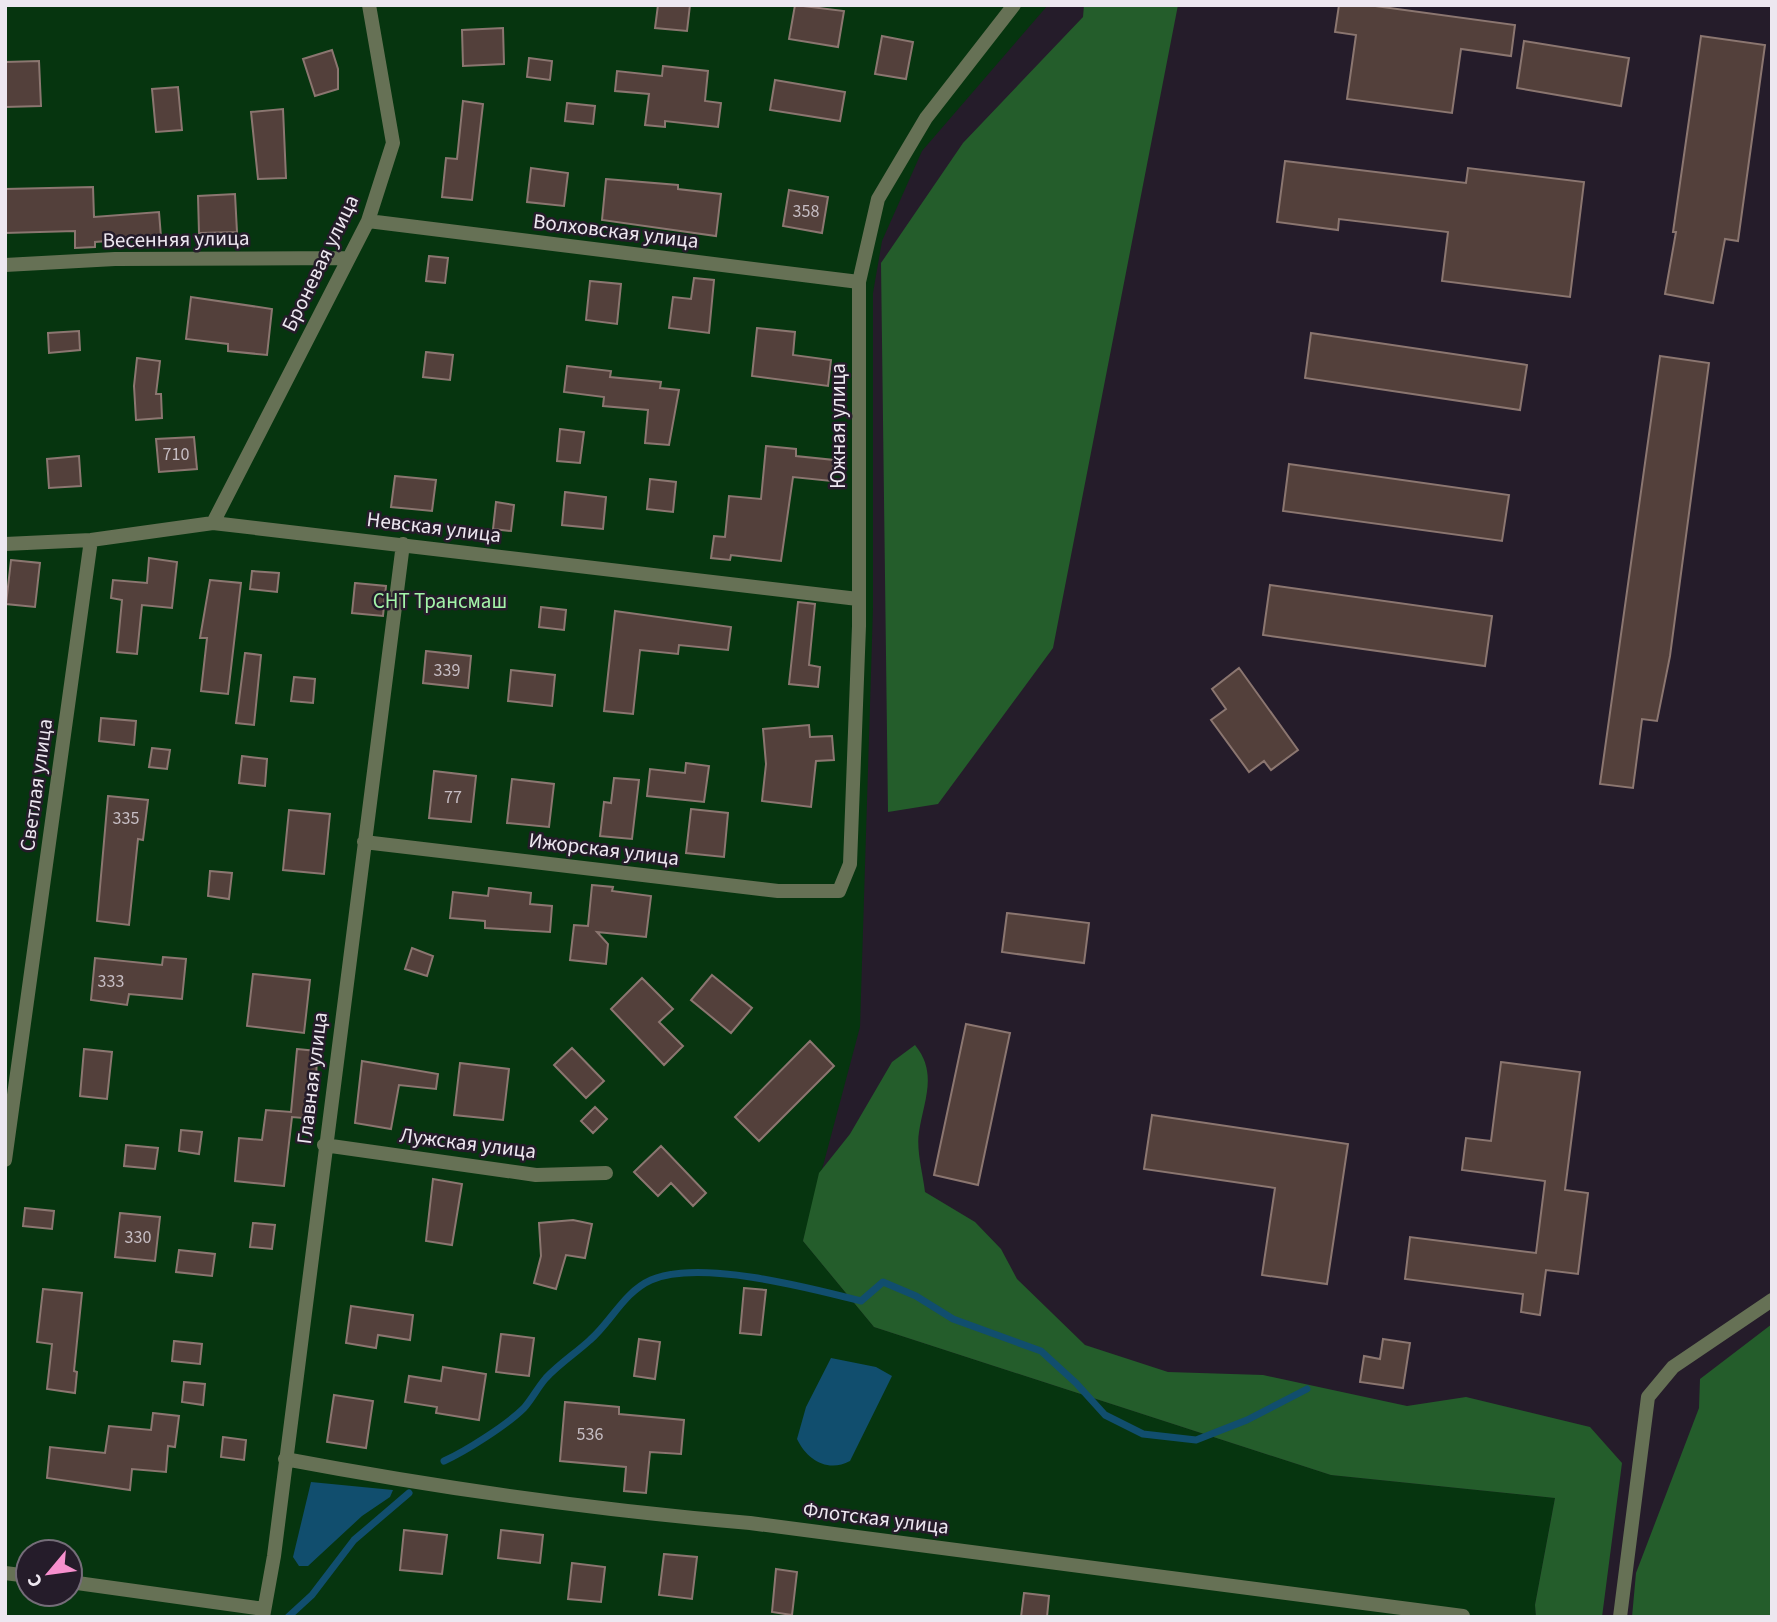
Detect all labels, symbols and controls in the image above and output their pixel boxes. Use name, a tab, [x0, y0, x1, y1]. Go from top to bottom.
street label: Броневая улица	[274, 190, 366, 336]
house number: 358	[793, 199, 819, 224]
street label: Волховская улица	[532, 206, 700, 256]
street label: Весенняя улица	[102, 223, 250, 255]
street label: Южная улица	[823, 363, 853, 489]
house number: 710	[163, 442, 189, 467]
street label: Невская улица	[365, 504, 503, 550]
park label: СНТ Трансмаш	[373, 586, 507, 616]
house number: 339	[434, 658, 460, 683]
street label: Светлая улица	[12, 717, 60, 853]
house number: 77	[444, 785, 462, 810]
house number: 335	[113, 806, 139, 831]
street label: Ижорская улица	[527, 825, 681, 873]
house number: 333	[98, 969, 124, 994]
street label: Главная улица	[289, 1010, 335, 1146]
street label: Лужская улица	[398, 1120, 538, 1166]
house number: 330	[125, 1225, 151, 1250]
house number: 536	[577, 1422, 603, 1447]
street label: Флотская улица	[801, 1494, 951, 1542]
north arrow	[14, 1538, 84, 1608]
text: С	[21, 1569, 50, 1592]

